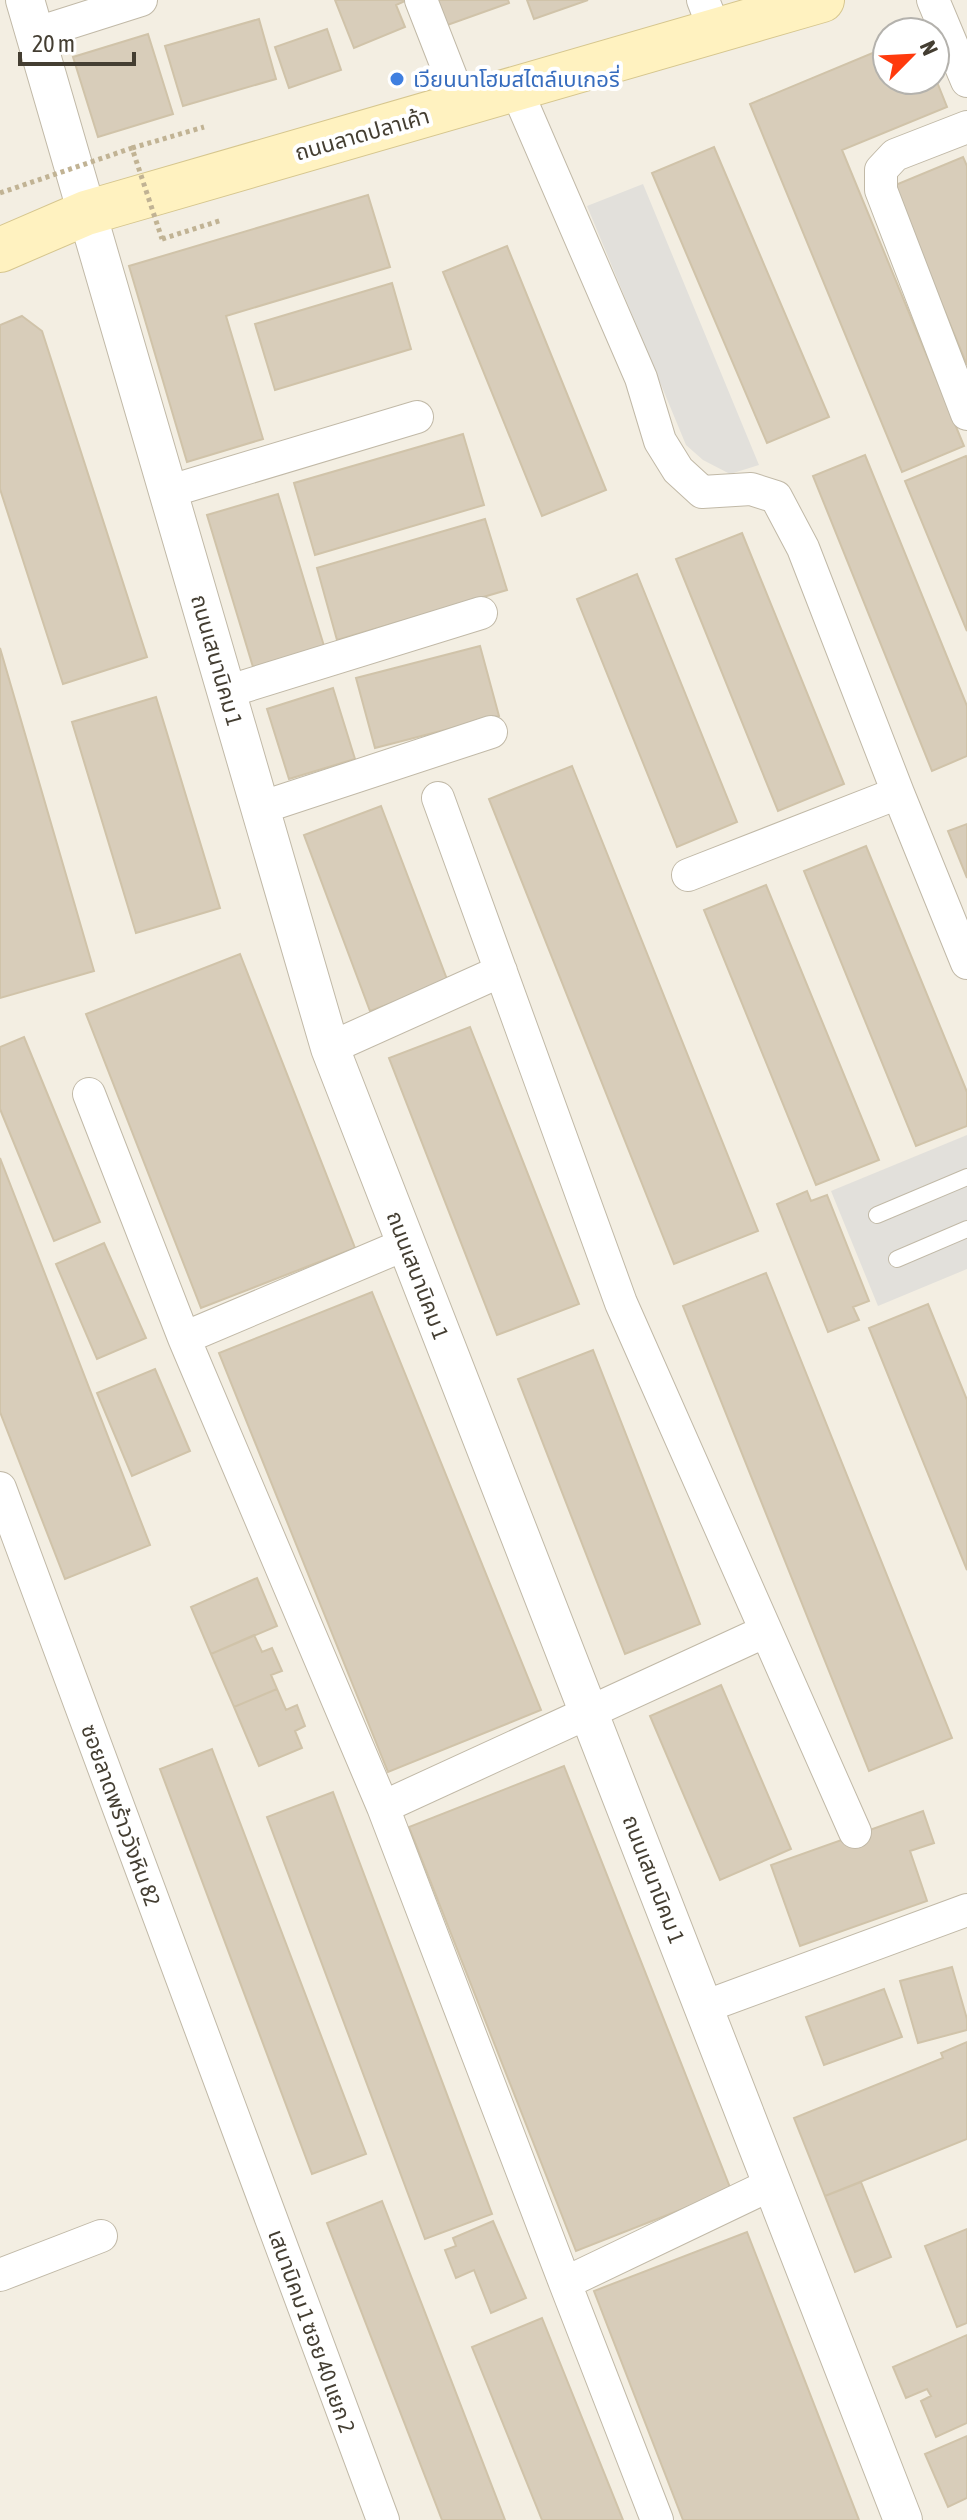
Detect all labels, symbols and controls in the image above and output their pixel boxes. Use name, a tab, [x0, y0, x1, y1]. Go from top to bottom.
scale bar	[20, 16, 134, 66]
north arrow	[871, 16, 951, 96]
text: 20 m	[32, 30, 75, 57]
text: N	[915, 37, 944, 59]
place label: เวียนนาโฮมสไตล์เบเกอรี่	[413, 64, 620, 92]
marker: เวียนนาโฮมสไตล์เบเกอรี่	[388, 70, 406, 88]
street label: ถนนลาดปลาเค้า	[292, 102, 432, 166]
street label: ถนนเสนานิคม 1	[186, 591, 248, 729]
street label: ถนนเสนานิคม 1	[382, 1207, 454, 1343]
street label: ซอยลาดพร้าววังหิน 82	[76, 1721, 166, 1909]
street label: ถนนเสนานิคม 1	[618, 1811, 690, 1947]
street label: เสนานิคม 1 ซอย 40 แยก 2	[263, 2226, 361, 2436]

